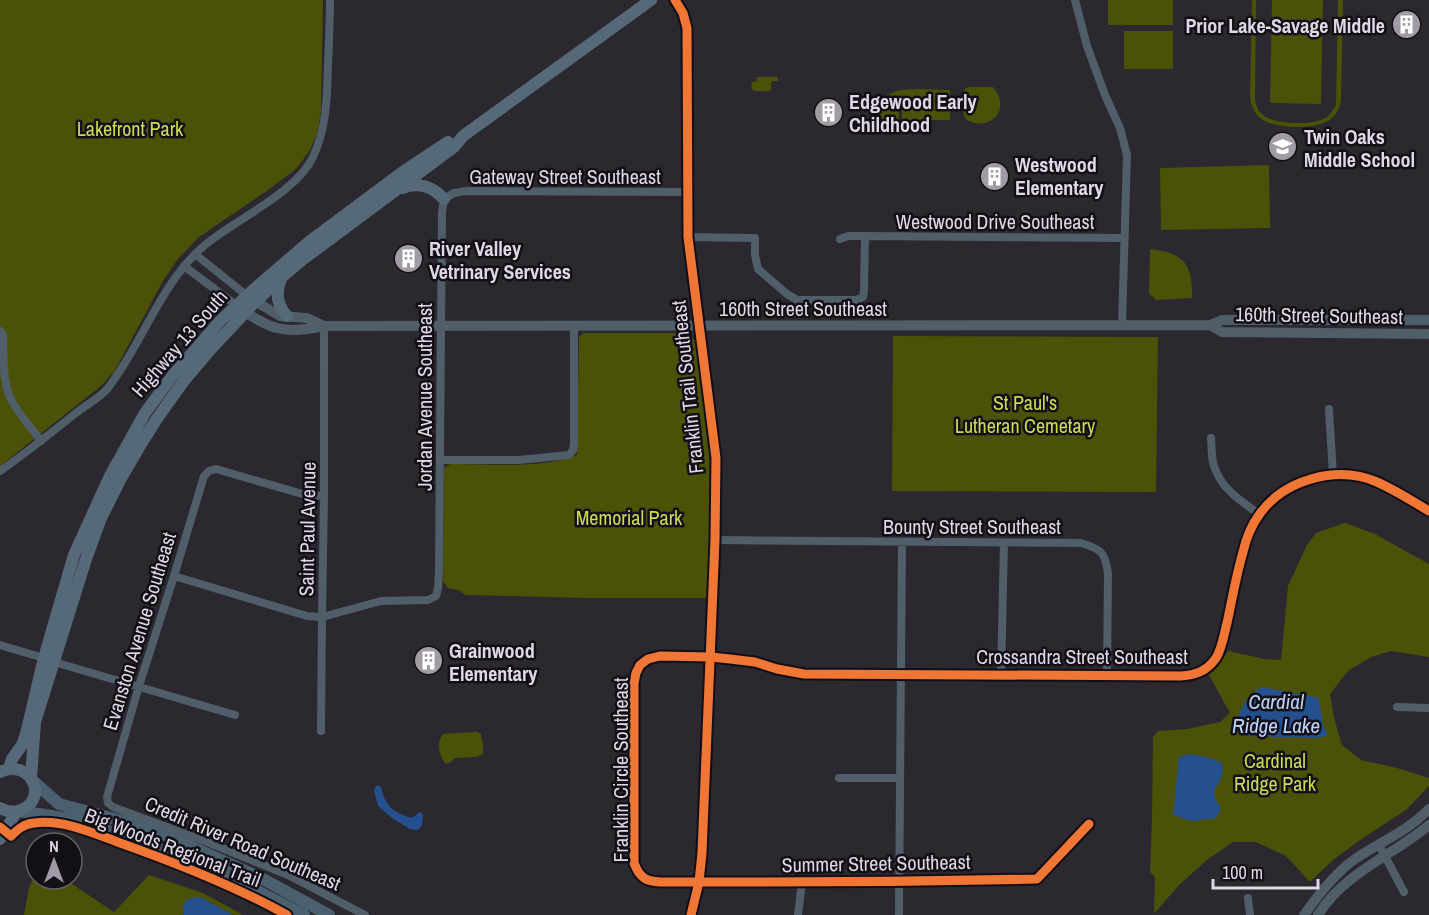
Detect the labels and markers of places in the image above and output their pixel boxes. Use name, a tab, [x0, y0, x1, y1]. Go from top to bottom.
building icon: Prior Lake-Savage Middle	[1390, 9, 1422, 41]
place label: Prior Lake-Savage Middle	[1185, 12, 1385, 39]
place label: Edgewood Early Childhood	[849, 88, 977, 138]
building icon: Edgewood Early Childhood	[812, 97, 844, 129]
place label: Twin Oaks Middle School	[1304, 123, 1415, 173]
school or university icon: Twin Oaks Middle School	[1267, 131, 1299, 163]
place label: Westwood Elementary	[1015, 151, 1104, 201]
building icon: Westwood Elementary	[978, 160, 1010, 192]
place label: River Valley Vetrinary Services	[429, 235, 571, 285]
building icon: River Valley Vetrinary Services	[392, 243, 424, 275]
place label: Grainwood Elementary	[449, 637, 538, 687]
building icon: Grainwood Elementary	[412, 645, 444, 677]

